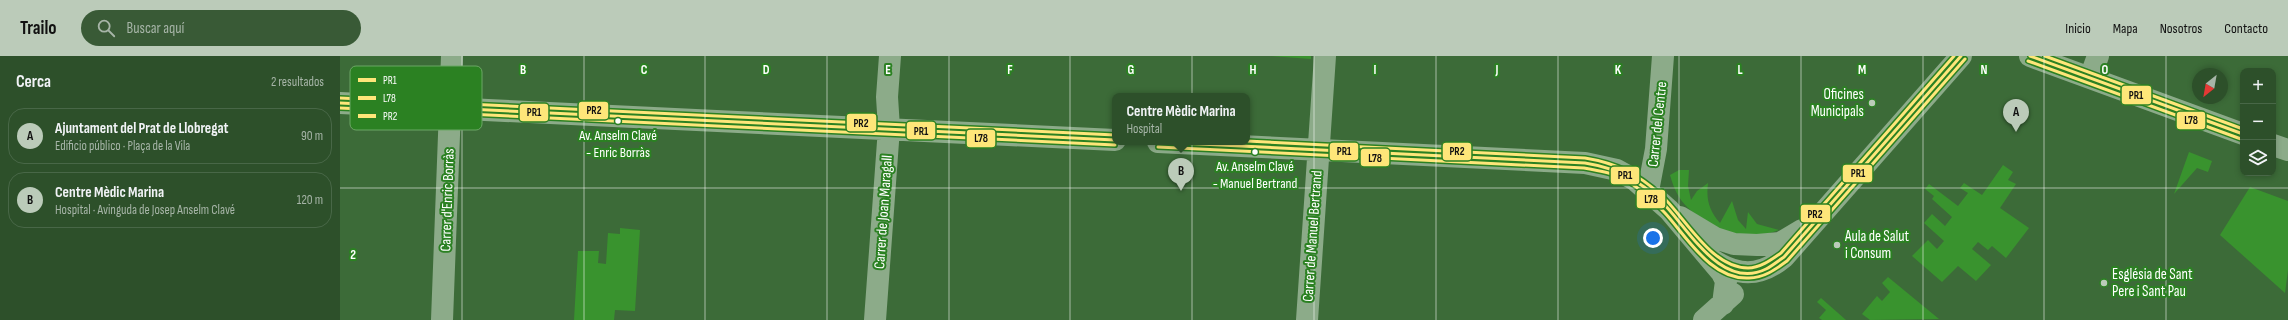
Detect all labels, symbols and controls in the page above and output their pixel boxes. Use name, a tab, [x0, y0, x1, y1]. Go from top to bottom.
search box	[81, 10, 361, 46]
text: Trailo	[20, 17, 57, 40]
icon: search	[95, 17, 117, 39]
text: Buscar aquí	[127, 19, 184, 38]
text: Inicio	[2065, 20, 2091, 37]
text: Mapa	[2113, 20, 2138, 37]
text: Nosotros	[2160, 20, 2202, 37]
text: Contacto	[2224, 20, 2268, 37]
text: B	[520, 62, 526, 78]
text: C	[641, 62, 648, 78]
text: D	[763, 62, 770, 78]
text: E	[885, 62, 891, 78]
text: F	[1007, 62, 1013, 78]
text: G	[1128, 62, 1135, 78]
text: H	[1250, 62, 1257, 78]
text: I	[1374, 62, 1377, 78]
text: J	[1495, 62, 1499, 78]
text: K	[1615, 62, 1622, 78]
text: L	[1737, 62, 1743, 78]
text: M	[1858, 62, 1866, 78]
text: N	[1981, 62, 1988, 78]
text: O	[2102, 62, 2109, 78]
legend	[350, 66, 482, 130]
north arrow	[2192, 68, 2228, 104]
map controls	[2240, 68, 2276, 176]
button: +	[2240, 68, 2276, 104]
text: Cerca	[16, 72, 51, 92]
text: 2 resultados	[271, 74, 324, 90]
text: PR1	[383, 74, 397, 87]
street label: Carrer del Centre	[1644, 80, 1671, 168]
place label: Oficines Municipals	[1811, 85, 1864, 121]
line badge: PR1	[2121, 85, 2152, 105]
text: PR1	[2129, 89, 2144, 102]
text: L78	[383, 92, 396, 105]
popup	[1112, 93, 1250, 145]
marker: Oficines Municipals	[1867, 98, 1877, 108]
pin: A	[2003, 99, 2029, 132]
line badge: PR2	[578, 101, 609, 120]
text: Centre Mèdic Marina	[1126, 102, 1236, 121]
line badge: PR1	[519, 103, 549, 122]
text: PR2	[586, 104, 602, 117]
button: −	[2240, 104, 2276, 140]
text: PR1	[527, 106, 542, 119]
text: PR2	[383, 110, 398, 123]
line badge: L78	[2176, 111, 2206, 130]
line badge: PR2	[846, 113, 877, 132]
text: L78	[2184, 114, 2198, 127]
marker: Av. Anselm Clavé - Enric Borràs	[613, 116, 623, 126]
text: PR2	[853, 117, 869, 130]
text: Ajuntament del Prat de Llobregat	[55, 119, 229, 138]
line badge: PR1	[906, 121, 936, 140]
text: Hospital	[1126, 121, 1162, 137]
text: PR1	[914, 125, 929, 138]
place label: Av. Anselm Clavé - Enric Borràs	[578, 127, 657, 161]
text: A	[27, 128, 33, 144]
text: 90 m	[301, 128, 323, 144]
line badge: L78	[966, 129, 996, 148]
text: L78	[974, 132, 988, 145]
text: Edificio público · Plaça de la Vila	[55, 138, 190, 154]
button: layers	[2240, 140, 2276, 176]
line badge: PR1	[1329, 142, 1359, 161]
line badge: PR2	[1442, 142, 1472, 161]
text: PR1	[1337, 145, 1352, 158]
text: PR2	[1449, 145, 1465, 158]
marker: Av. Anselm Clavé - Manuel Bertrand	[1250, 147, 1260, 157]
street label: Carrer d'Enric Borràs	[436, 148, 459, 252]
line badge: L78	[1360, 148, 1390, 167]
text: L78	[1368, 152, 1382, 165]
street label: Carrer de Joan Maragall	[870, 154, 897, 270]
pin: B	[1168, 158, 1194, 191]
place label: Av. Anselm Clavé - Manuel Bertrand	[1213, 158, 1298, 192]
line badge: PR1	[1842, 164, 1873, 183]
line badge: PR1	[1610, 166, 1640, 185]
text: PR1	[1851, 167, 1866, 180]
text: PR1	[1618, 169, 1633, 182]
street label: Carrer de Manuel Bertrand	[1298, 170, 1327, 302]
text: Centre Mèdic Marina	[55, 183, 164, 202]
line badge: L78	[1636, 189, 1666, 209]
text: B	[27, 192, 33, 208]
text: 120 m	[297, 192, 323, 208]
text: L78	[1644, 193, 1658, 206]
text: Hospital · Avinguda de Josep Anselm Clavé	[55, 202, 235, 218]
line badge: PR2	[1800, 204, 1831, 223]
text: PR2	[1807, 208, 1823, 221]
place label: Aula de Salut i Consum	[1844, 227, 1910, 263]
your location	[1643, 228, 1663, 248]
marker: Aula de Salut i Consum	[1832, 240, 1842, 250]
text: 2	[350, 247, 356, 263]
place label: Església de Sant Pere i Sant Pau	[2112, 265, 2193, 301]
marker: Església de Sant Pere i Sant Pau	[2099, 278, 2109, 288]

